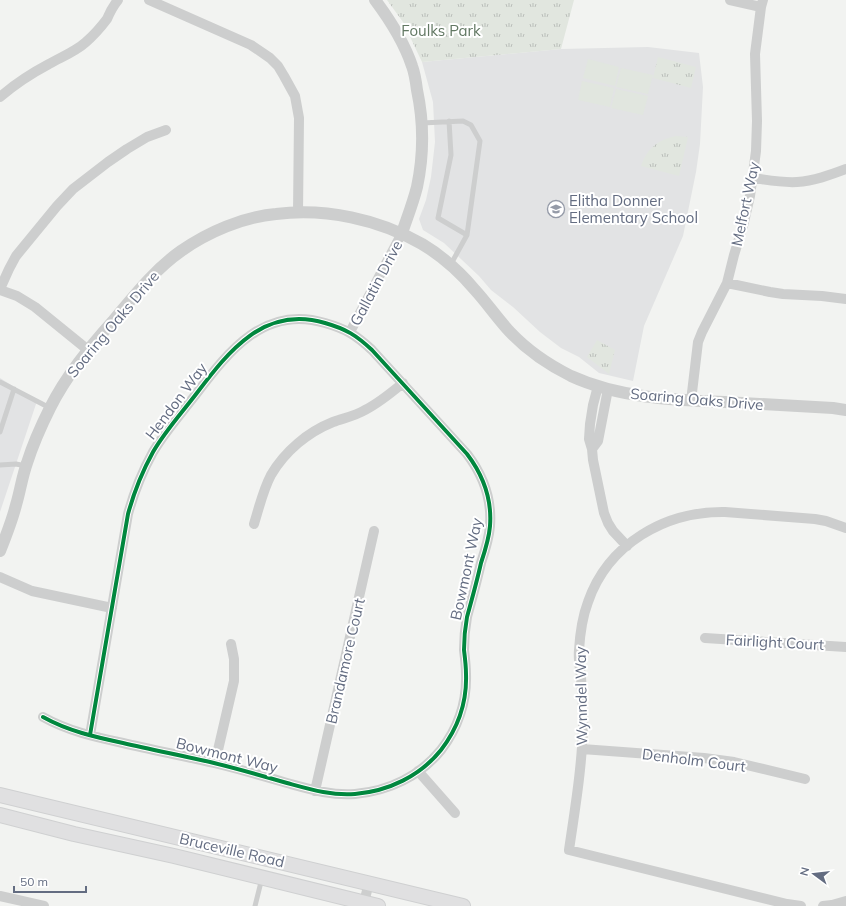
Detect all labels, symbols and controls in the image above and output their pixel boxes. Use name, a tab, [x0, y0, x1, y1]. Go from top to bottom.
park label: Foulks Park	[401, 21, 481, 40]
street label: Melfort Way	[727, 160, 763, 248]
place label: Elitha Donner Elementary School	[569, 191, 698, 227]
school or university icon: Elitha Donner Elementary School	[546, 199, 566, 219]
street label: Gallatin Drive	[346, 237, 406, 329]
street label: Soaring Oaks Drive	[63, 267, 163, 381]
street label: Hendon Way	[141, 359, 211, 443]
street label: Soaring Oaks Drive	[630, 384, 764, 414]
street label: Bowmont Way	[446, 516, 486, 622]
street label: Brandamore Court	[321, 596, 369, 726]
street label: Fairlight Court	[725, 630, 825, 654]
street label: Wynndel Way	[571, 646, 591, 746]
street label: Bowmont Way	[174, 733, 280, 777]
street label: Denholm Court	[641, 744, 747, 776]
street label: Bruceville Road	[178, 829, 286, 871]
north arrow	[794, 854, 834, 894]
text: N	[797, 866, 812, 877]
scale bar	[14, 868, 86, 894]
text: 50 m	[20, 874, 48, 889]

